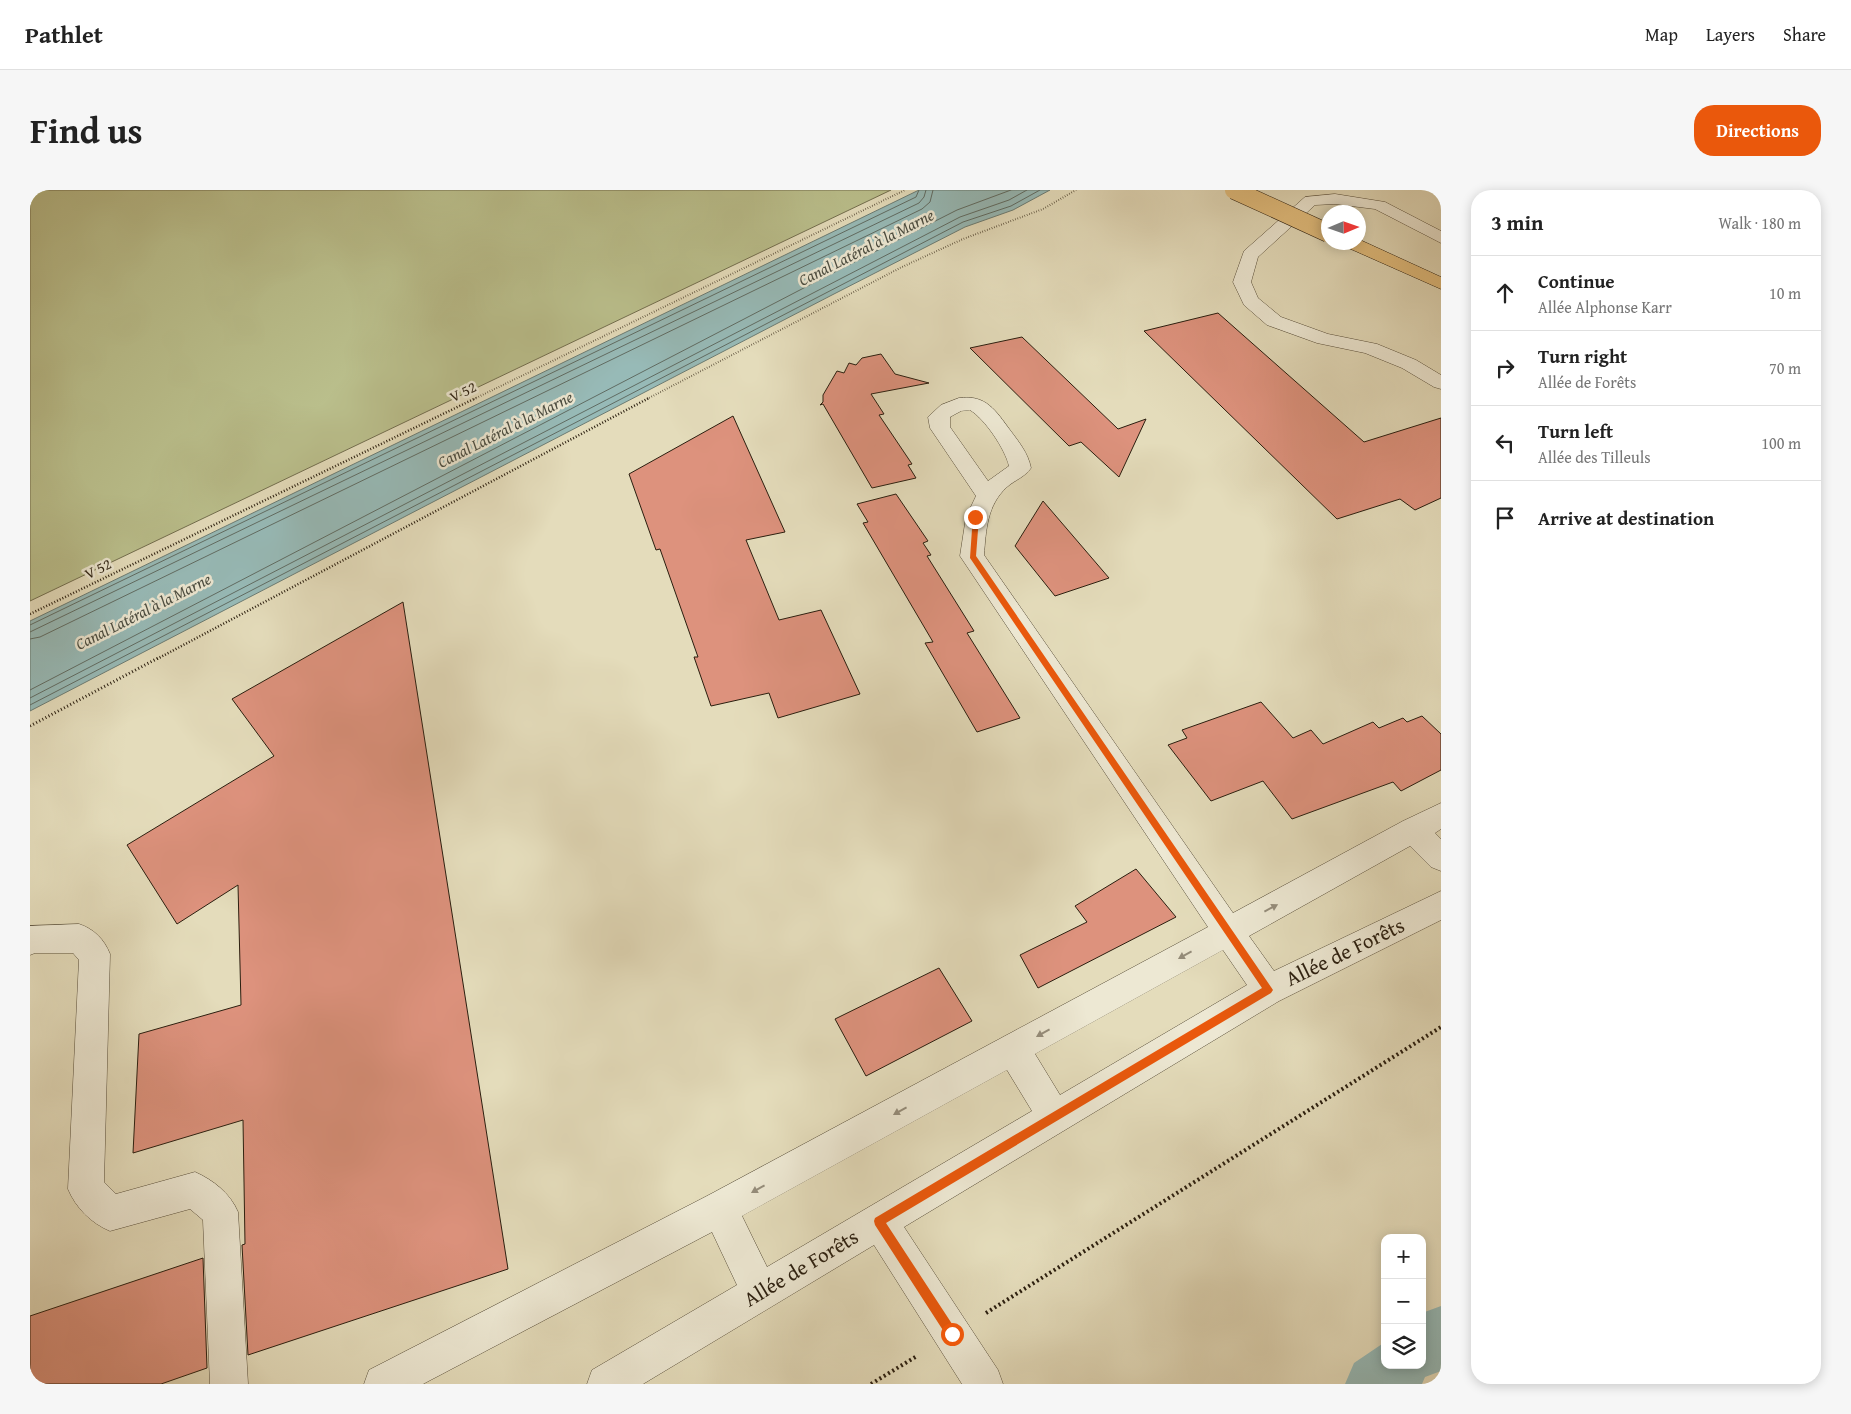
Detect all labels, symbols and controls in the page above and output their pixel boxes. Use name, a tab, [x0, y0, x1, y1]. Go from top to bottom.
text: Pathlet	[25, 17, 103, 52]
text: Map	[1645, 21, 1678, 48]
text: Layers	[1706, 21, 1755, 48]
text: Share	[1783, 21, 1826, 48]
text: Find us	[30, 105, 143, 156]
button: Directions	[1694, 105, 1821, 156]
water label: Canal Latéral à la Marne	[794, 202, 938, 292]
north arrow	[1321, 205, 1366, 250]
text: 3 min	[1491, 207, 1543, 238]
text: Walk · 180 m	[1718, 211, 1801, 235]
text: Continue	[1538, 267, 1615, 295]
icon: ahead	[1491, 279, 1519, 307]
text: 10 m	[1769, 281, 1801, 305]
text: Allée Alphonse Karr	[1538, 295, 1672, 319]
text: Turn right	[1538, 342, 1627, 370]
icon: right	[1491, 354, 1519, 382]
text: 70 m	[1769, 356, 1801, 380]
text: Allée de Forêts	[1538, 370, 1636, 394]
street label: V 52	[446, 376, 480, 407]
water label: Canal Latéral à la Marne	[433, 384, 577, 474]
text: Turn left	[1538, 417, 1613, 445]
icon: left	[1491, 429, 1519, 457]
text: 100 m	[1761, 431, 1801, 455]
text: Allée des Tilleuls	[1538, 445, 1651, 469]
icon: arrive	[1491, 504, 1519, 532]
text: Arrive at destination	[1538, 504, 1714, 532]
route end	[964, 506, 987, 529]
street label: V 52	[81, 553, 115, 584]
water label: Canal Latéral à la Marne	[71, 566, 215, 656]
one-way arrow	[1263, 904, 1278, 912]
street label: Allée de Forêts	[1280, 909, 1410, 994]
one-way arrow	[1179, 950, 1192, 959]
one-way arrow	[1036, 1029, 1050, 1037]
one-way arrow	[893, 1107, 908, 1115]
one-way arrow	[750, 1185, 765, 1193]
street label: Allée de Forêts	[737, 1221, 864, 1314]
map controls	[1381, 1234, 1426, 1369]
button: +	[1381, 1234, 1426, 1279]
button: −	[1381, 1279, 1426, 1324]
route start	[941, 1323, 964, 1346]
button: layers	[1381, 1324, 1426, 1369]

